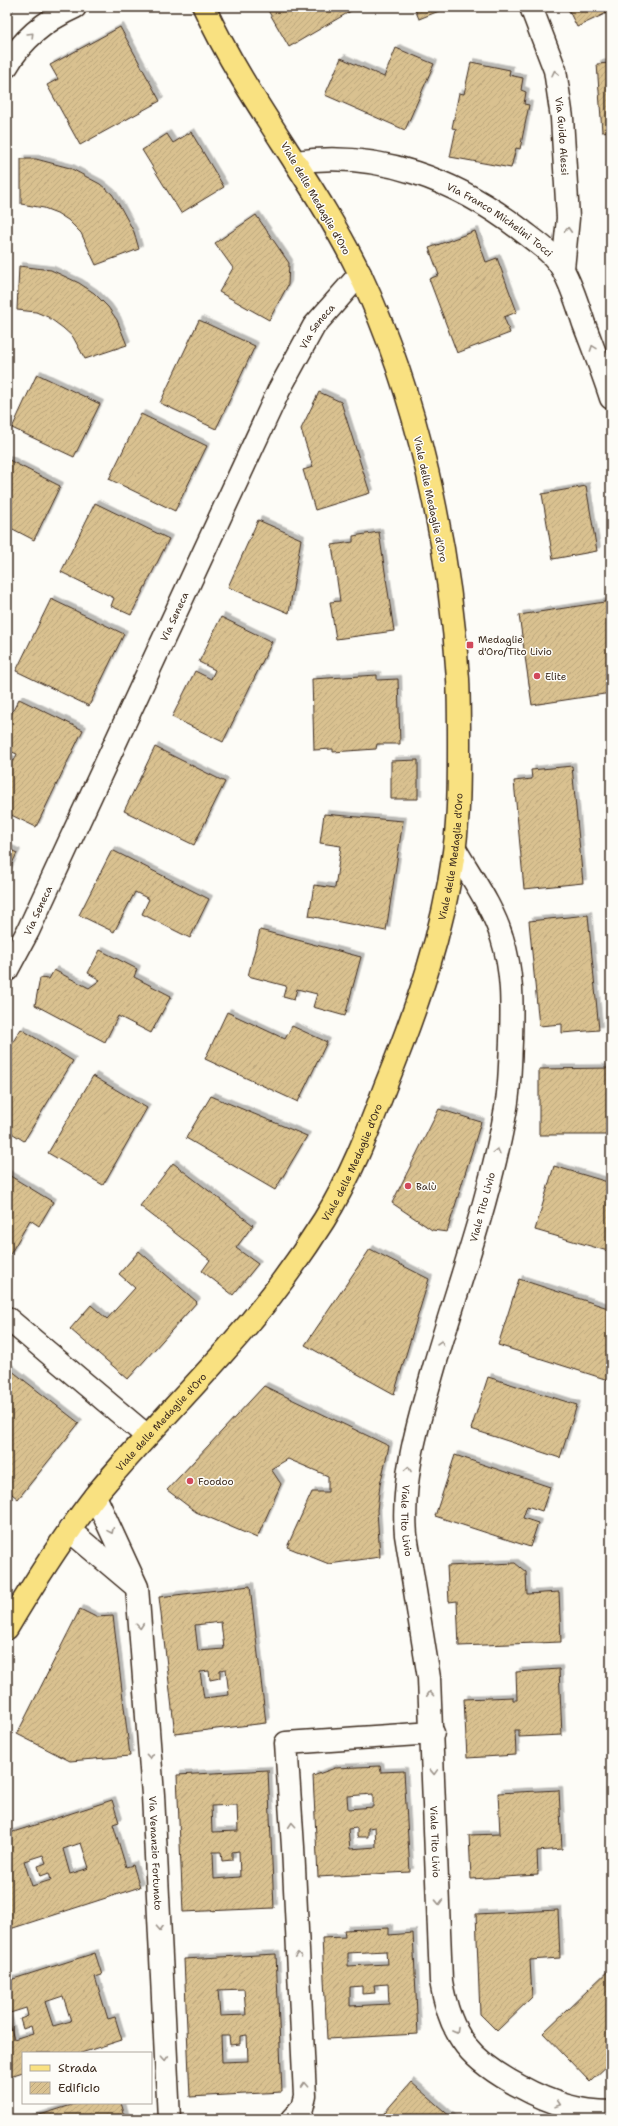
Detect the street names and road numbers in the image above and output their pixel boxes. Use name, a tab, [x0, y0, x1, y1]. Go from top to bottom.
street label: Via Guido Alessi	[552, 96, 571, 176]
street label: Viale delle Medaglie d'Oro	[278, 139, 353, 257]
street label: Via Franco Michelini Tocci	[445, 180, 556, 260]
street label: Via Seneca	[297, 301, 338, 351]
street label: Viale delle Medaglie d'Oro	[411, 435, 450, 563]
street label: Via Seneca	[157, 589, 192, 643]
street label: Viale delle Medaglie d'Oro	[435, 793, 466, 922]
street label: Via Seneca	[21, 883, 55, 938]
street label: Viale delle Medaglie d'Oro	[319, 1102, 385, 1224]
street label: Viale Tito Livio	[467, 1171, 498, 1244]
street label: Viale delle Medaglie d'Oro	[113, 1370, 209, 1474]
street label: Viale Tito Livio	[398, 1484, 415, 1557]
street label: Via Venanzio Fortunato	[146, 1796, 165, 1911]
street label: Viale Tito Livio	[427, 1805, 443, 1878]

